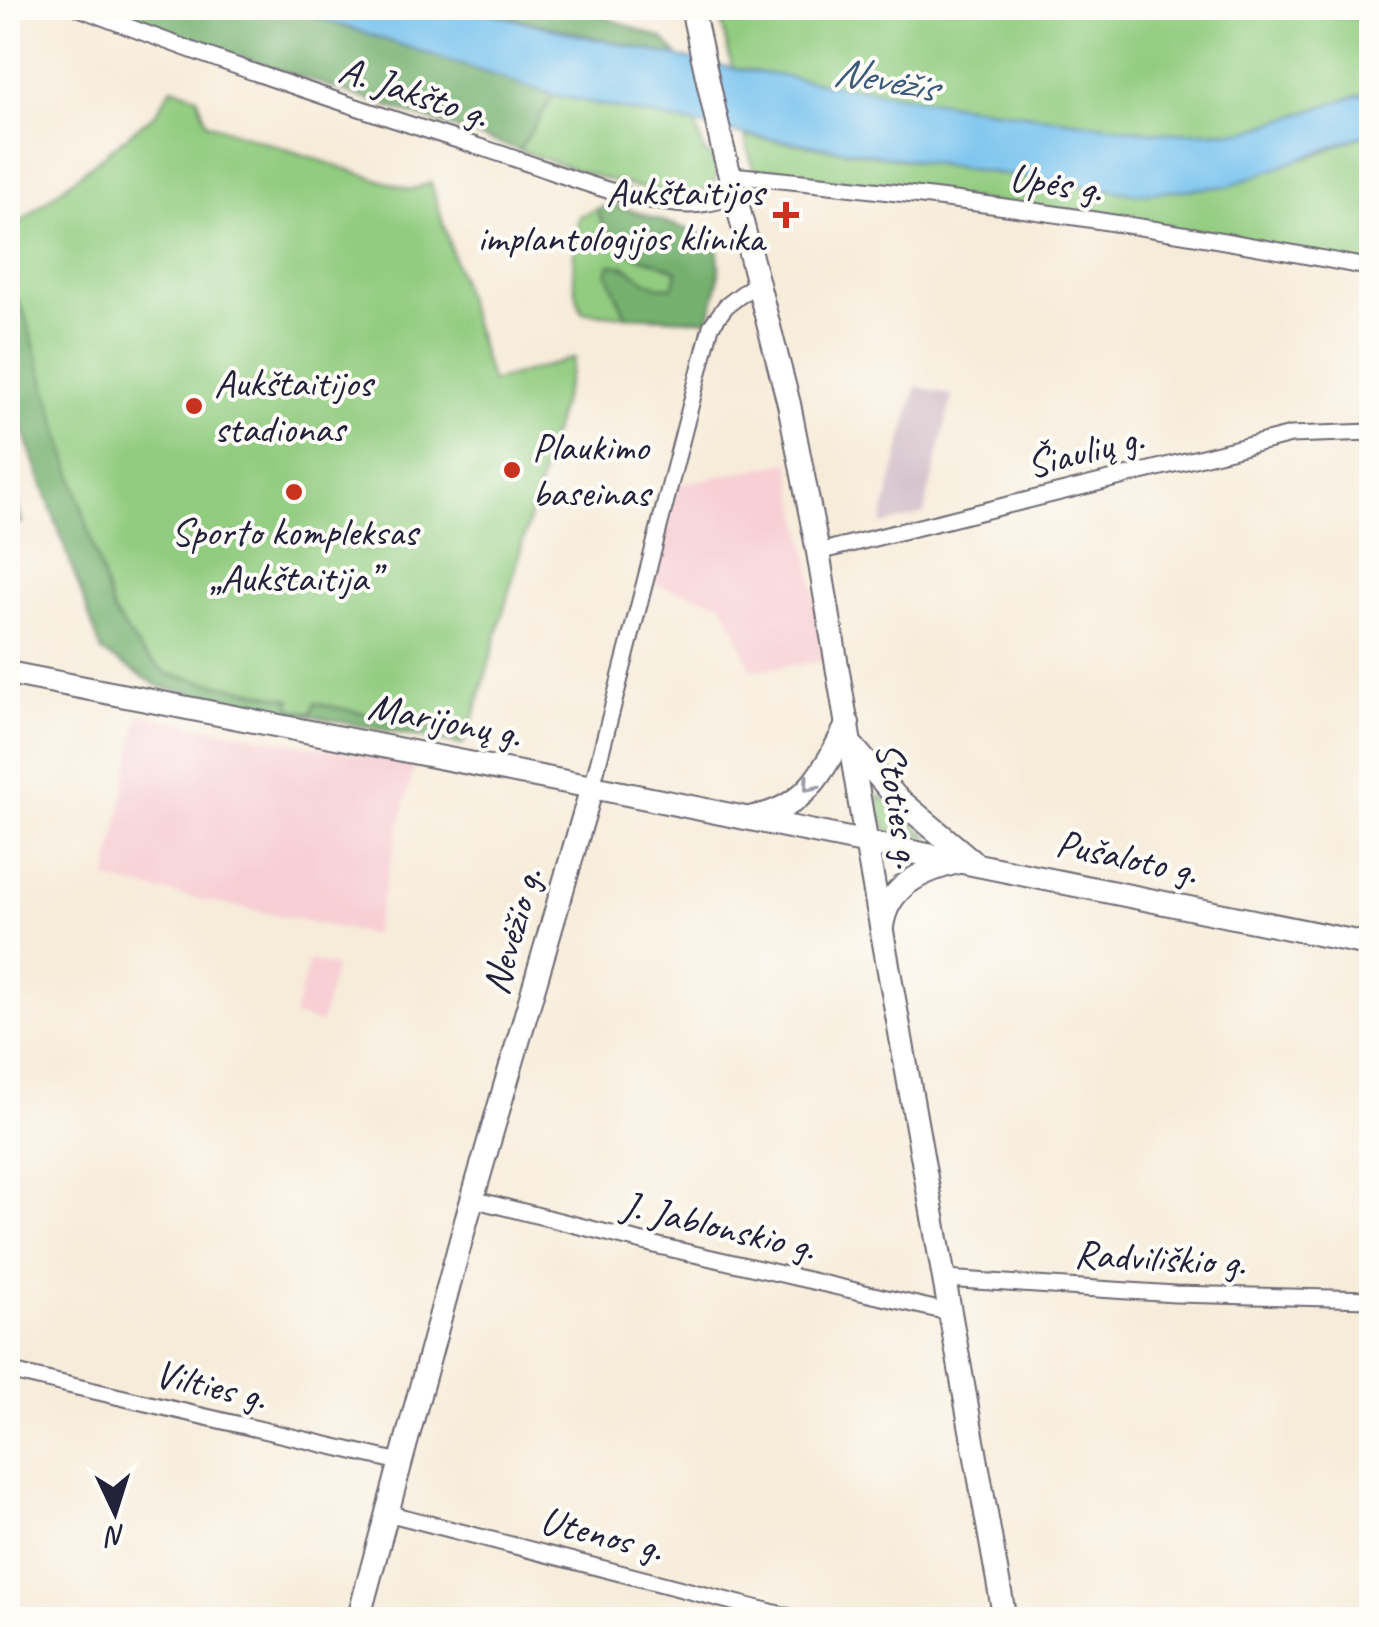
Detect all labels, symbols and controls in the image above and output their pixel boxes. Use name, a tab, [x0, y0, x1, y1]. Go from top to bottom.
street label: A. Jakšto g.	[333, 44, 495, 140]
water label: Nevėžis	[830, 44, 947, 115]
street label: Upės g.	[1006, 152, 1106, 214]
place label: Aukštaitijos implantologijos klinika	[477, 167, 768, 263]
marker: Aukštaitijos implantologijos klinika	[773, 202, 799, 228]
place label: Aukštaitijos stadionas	[214, 358, 375, 454]
marker: Aukštaitijos stadionas	[183, 395, 205, 417]
street label: Šiaulių g.	[1021, 412, 1149, 490]
place label: Plaukimo baseinas	[532, 422, 653, 518]
marker: Plaukimo baseinas	[501, 459, 523, 481]
marker: Sporto kompleksas „Aukštaitija”	[283, 481, 305, 503]
place label: Sporto kompleksas „Aukštaitija”	[171, 507, 420, 603]
street label: Marijonų g.	[364, 681, 526, 759]
street label: Stoties g.	[864, 738, 934, 872]
one-way arrow	[804, 773, 822, 791]
street label: Pušaloto g.	[1052, 818, 1202, 896]
street label: Nevėžio g.	[470, 862, 554, 1000]
street label: J. Jablonskio g.	[615, 1179, 821, 1273]
street label: Radviliškio g.	[1073, 1229, 1247, 1287]
street label: Vilties g.	[150, 1348, 272, 1422]
north arrow	[65, 1462, 165, 1562]
street label: Utenos g.	[535, 1495, 669, 1573]
text: N	[102, 1518, 127, 1555]

